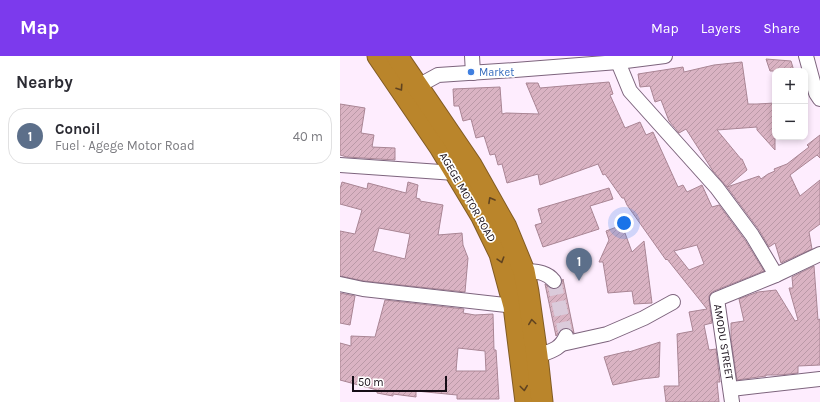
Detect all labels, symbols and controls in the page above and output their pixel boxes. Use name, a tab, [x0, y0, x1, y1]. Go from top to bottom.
text: Map	[20, 17, 59, 39]
text: Map	[651, 20, 679, 37]
text: Layers	[701, 20, 741, 37]
text: Share	[763, 20, 800, 37]
place label: Market	[479, 66, 514, 79]
marker: Market	[466, 67, 476, 77]
map controls	[772, 68, 808, 140]
button: +	[772, 68, 808, 104]
text: Nearby	[16, 72, 73, 92]
one-way arrow	[395, 84, 403, 91]
button: −	[772, 104, 808, 140]
text: Conoil	[55, 120, 100, 138]
text: 1	[28, 129, 32, 144]
text: 40 m	[293, 129, 323, 144]
text: Fuel · Agege Motor Road	[55, 138, 195, 153]
street label: AGEGE MOTOR ROAD	[437, 150, 499, 244]
one-way arrow	[488, 197, 495, 204]
your location	[614, 213, 634, 233]
pin: 1	[566, 248, 592, 281]
one-way arrow	[497, 256, 505, 263]
street label: AMODU STREET	[711, 303, 736, 381]
one-way arrow	[528, 319, 537, 325]
scale bar	[352, 374, 447, 393]
text: 50 m	[358, 376, 384, 389]
one-way arrow	[519, 385, 528, 391]

